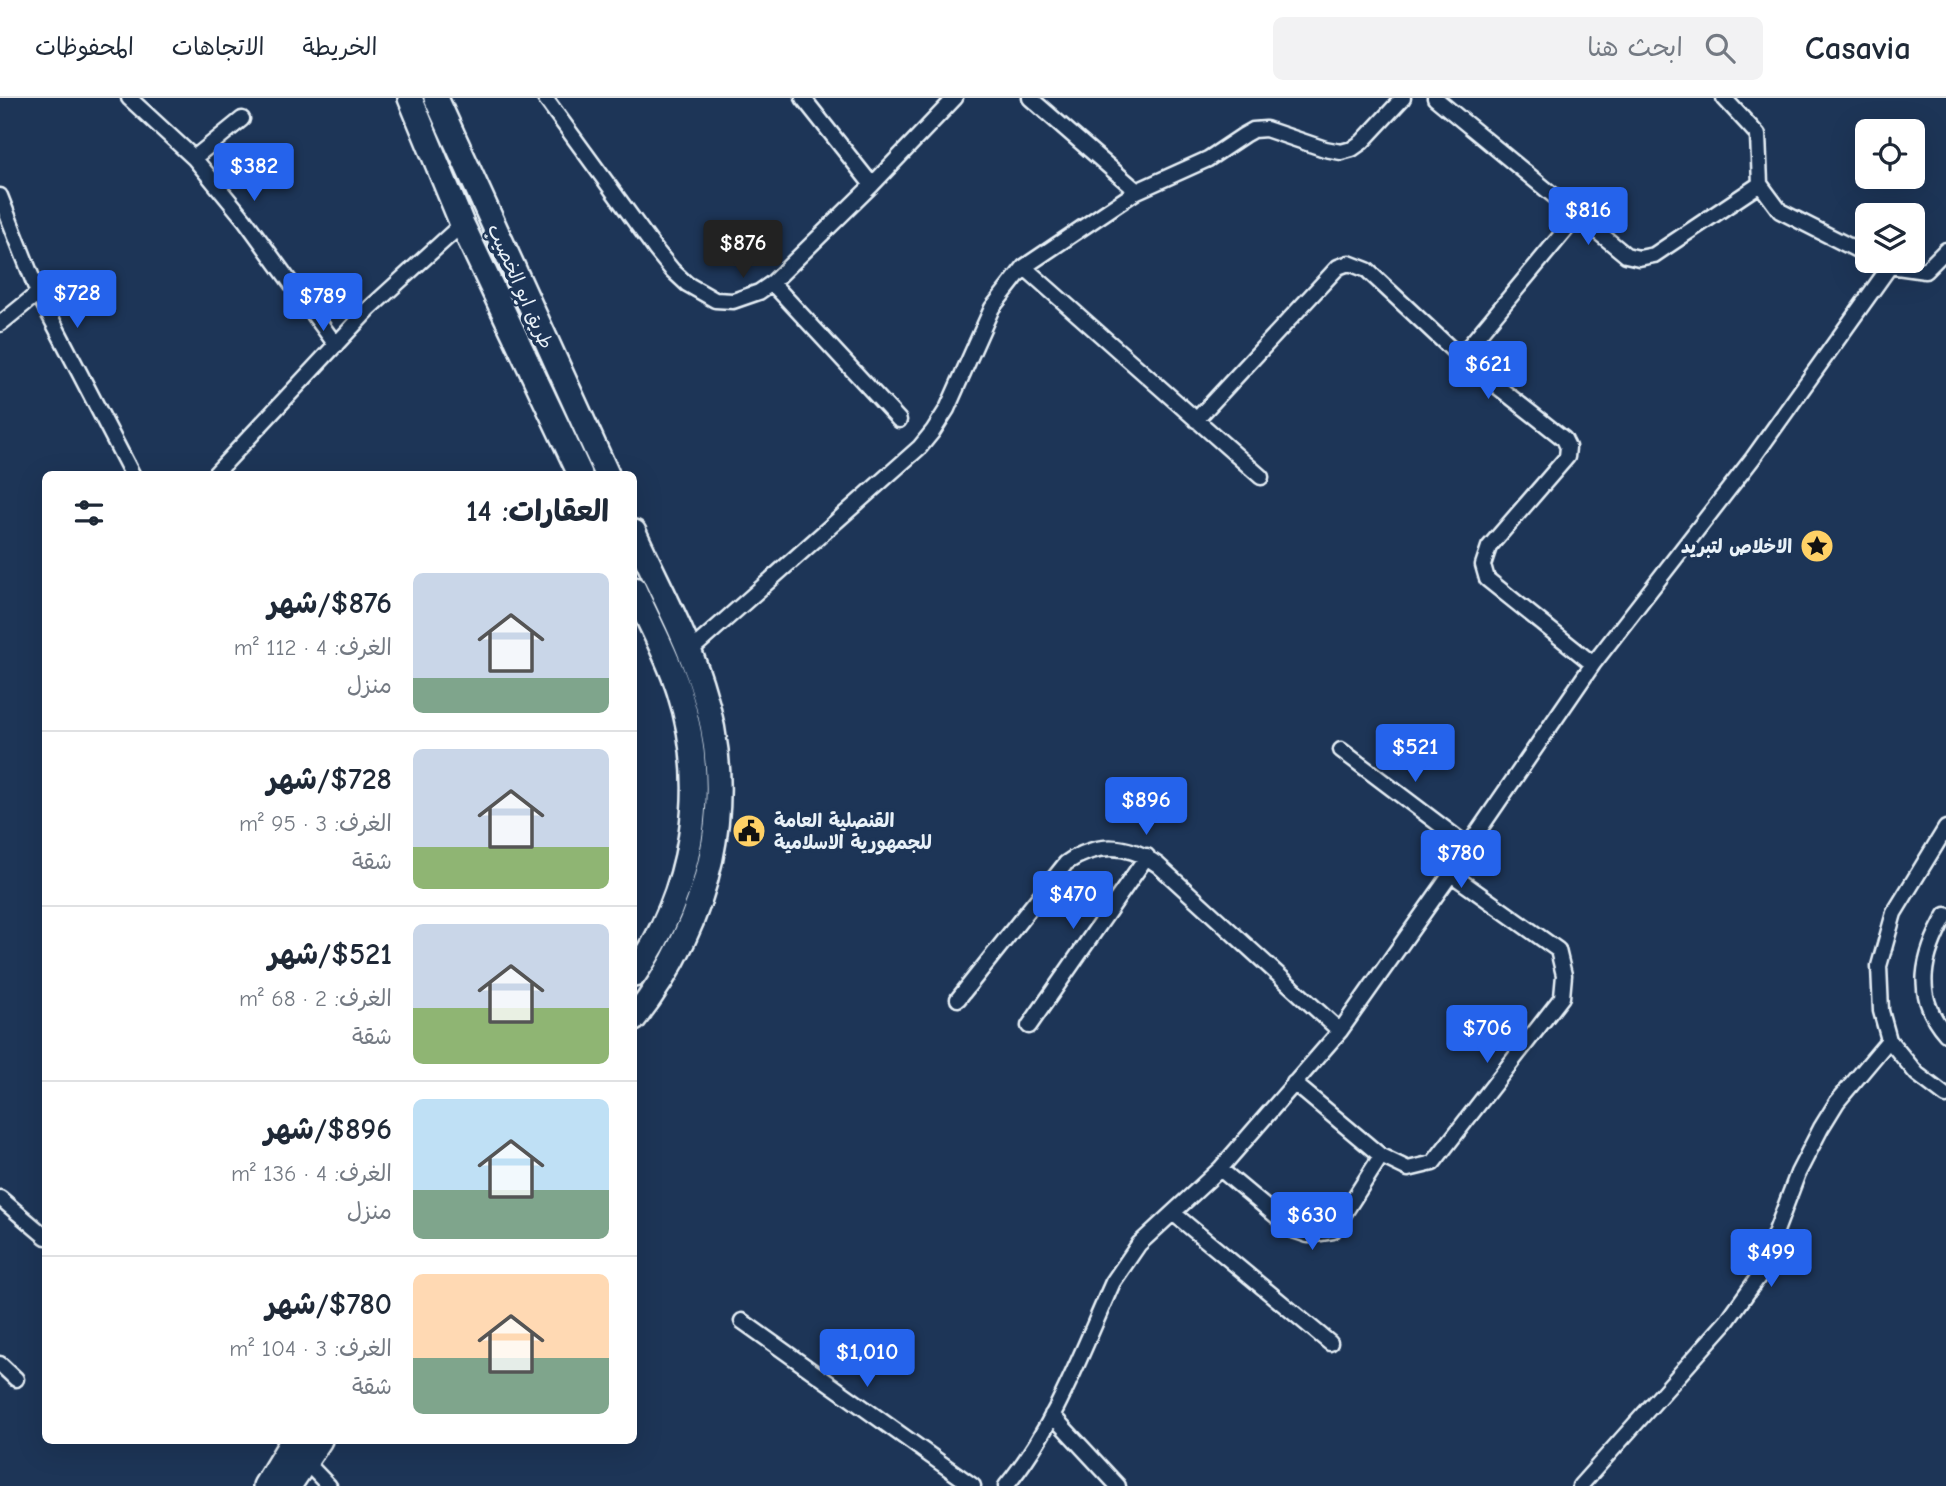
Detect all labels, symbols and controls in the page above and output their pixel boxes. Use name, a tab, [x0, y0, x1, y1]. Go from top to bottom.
search box	[1273, 17, 1763, 80]
icon: search	[1701, 29, 1739, 67]
text: Casavia	[1805, 29, 1911, 67]
text: المحفوظات	[35, 33, 134, 61]
text: الاتجاهات	[172, 33, 265, 61]
text: الخريطة	[303, 33, 377, 61]
text: ابحث هنا	[1587, 33, 1683, 63]
map controls	[1855, 119, 1925, 273]
button: locate	[1855, 119, 1925, 189]
pin: $382	[213, 144, 295, 203]
text: $382	[230, 152, 278, 179]
pin: $816	[1547, 188, 1629, 247]
text: $816	[1565, 196, 1611, 223]
button: layers	[1855, 203, 1925, 273]
pin: $876	[702, 220, 784, 280]
street label: طريق ابو الخصيب	[483, 221, 557, 352]
text: $876	[719, 229, 767, 256]
pin: $728	[36, 271, 118, 330]
pin: $789	[282, 274, 364, 333]
text: $728	[53, 279, 101, 306]
text: $789	[299, 282, 347, 309]
pin: $621	[1447, 342, 1529, 401]
text: $621	[1465, 350, 1511, 377]
icon: filters	[70, 494, 108, 532]
text: العقارات: 14	[466, 494, 609, 529]
place icon: الاخلاص لتبريد	[1798, 527, 1836, 565]
place label: الاخلاص لتبريد	[1681, 536, 1792, 559]
text: $876/شهر	[268, 586, 392, 621]
icon: home	[469, 601, 553, 685]
text: الغرف: 4 · 112 m²	[234, 634, 392, 661]
text: منزل	[347, 672, 392, 699]
pin: $521	[1374, 724, 1456, 784]
text: $521	[1392, 733, 1438, 760]
text: $728/شهر	[267, 762, 392, 797]
icon: home	[469, 777, 553, 861]
pin: $896	[1105, 778, 1187, 837]
text: $896	[1121, 786, 1171, 813]
text: الغرف: 3 · 95 m²	[239, 810, 392, 837]
place label: القنصلية العامة للجمهورية الاسلامية	[774, 810, 932, 855]
public building icon: القنصلية العامة للجمهورية الاسلامية	[730, 812, 768, 850]
pin: $780	[1420, 830, 1502, 890]
text: $780	[1437, 839, 1485, 866]
text: شقة	[352, 848, 392, 875]
pin: $470	[1032, 872, 1114, 931]
text: $470	[1049, 880, 1097, 907]
text: $521/شهر	[268, 937, 392, 972]
icon: home	[469, 952, 553, 1036]
text: الغرف: 2 · 68 m²	[239, 985, 392, 1012]
pin: $706	[1446, 1006, 1528, 1065]
text: $706	[1462, 1014, 1512, 1041]
text: شقة	[352, 1023, 392, 1050]
text: $896/شهر	[264, 1112, 392, 1147]
icon: home	[469, 1127, 553, 1211]
text: الغرف: 4 · 136 m²	[231, 1160, 392, 1187]
pin: $630	[1271, 1192, 1353, 1252]
text: منزل	[347, 1198, 392, 1225]
text: $630	[1287, 1201, 1337, 1228]
pin: $499	[1730, 1230, 1812, 1289]
text: $499	[1747, 1238, 1795, 1265]
text: $780/شهر	[266, 1287, 392, 1322]
icon: home	[469, 1302, 553, 1386]
pin: $1,010	[810, 1330, 924, 1389]
text: الغرف: 3 · 104 m²	[229, 1335, 392, 1362]
text: $1,010	[836, 1338, 898, 1365]
text: شقة	[352, 1373, 392, 1400]

